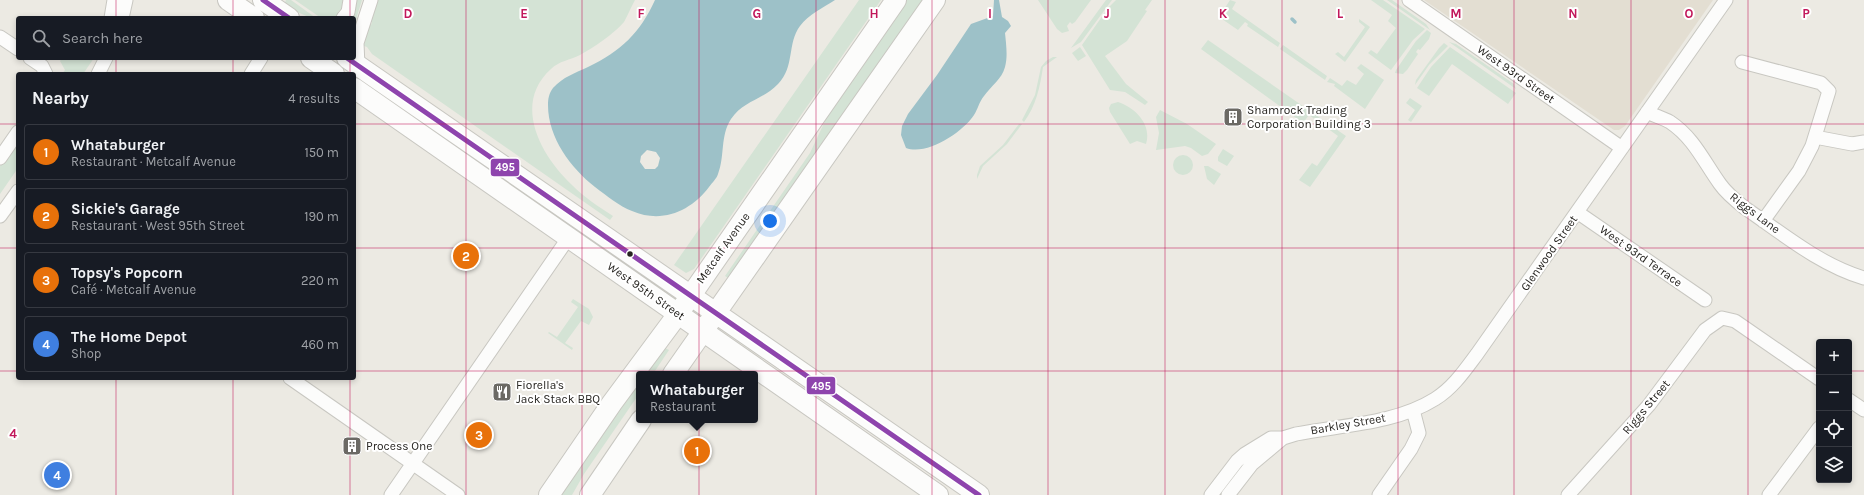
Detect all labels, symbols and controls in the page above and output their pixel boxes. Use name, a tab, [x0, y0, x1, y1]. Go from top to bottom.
text: D	[404, 6, 413, 21]
text: E	[520, 6, 528, 21]
text: F	[637, 6, 645, 21]
text: G	[753, 6, 761, 21]
text: H	[869, 6, 879, 21]
text: I	[988, 6, 992, 21]
text: J	[1104, 6, 1110, 21]
text: K	[1219, 6, 1228, 21]
text: L	[1337, 6, 1344, 21]
text: M	[1450, 6, 1462, 21]
text: N	[1568, 6, 1578, 21]
text: O	[1685, 6, 1694, 21]
text: P	[1802, 6, 1810, 21]
search box	[16, 16, 356, 60]
icon: search	[30, 27, 52, 49]
text: Search here	[62, 29, 143, 47]
street label: West 93rd Street	[1475, 42, 1558, 106]
text: Nearby	[32, 88, 89, 108]
text: 4 results	[288, 91, 340, 106]
place label: Shamrock Trading Corporation Building 3	[1247, 103, 1371, 131]
building icon: Shamrock Trading Corporation Building 3	[1222, 106, 1244, 128]
text: Whataburger	[71, 136, 165, 154]
text: 1	[44, 145, 48, 160]
text: 150 m	[304, 145, 339, 160]
text: Restaurant · Metcalf Avenue	[71, 154, 236, 169]
line badge: 495	[490, 158, 520, 177]
text: 495	[495, 161, 515, 174]
street label: Riggs Lane	[1727, 190, 1783, 236]
text: Sickie's Garage	[71, 200, 180, 218]
text: 2	[42, 209, 50, 224]
text: 190 m	[304, 209, 339, 224]
street label: Metcalf Avenue	[693, 210, 753, 286]
your location	[760, 211, 780, 231]
street label: Glenwood Street	[1518, 212, 1581, 294]
text: Restaurant · West 95th Street	[71, 218, 245, 233]
street label: West 93rd Terrace	[1597, 222, 1685, 290]
pin: 2	[453, 241, 479, 271]
unlabelled marker	[625, 249, 635, 259]
street label: West 95th Street	[605, 259, 688, 323]
text: Topsy's Popcorn	[71, 264, 183, 282]
text: 3	[42, 273, 50, 288]
text: 220 m	[301, 273, 339, 288]
text: Café · Metcalf Avenue	[71, 282, 196, 297]
text: The Home Depot	[71, 328, 187, 346]
text: 4	[42, 337, 50, 352]
text: 460 m	[301, 337, 339, 352]
map controls	[1816, 339, 1852, 483]
button: +	[1816, 339, 1852, 375]
text: Shop	[71, 346, 101, 361]
popup	[636, 371, 758, 423]
button: −	[1816, 375, 1852, 411]
line badge: 495	[806, 376, 836, 395]
street label: Riggs Street	[1619, 377, 1673, 437]
place label: Fiorella's Jack Stack BBQ	[516, 378, 600, 406]
text: 495	[811, 380, 831, 393]
restaurant icon: Fiorella's Jack Stack BBQ	[491, 381, 513, 403]
text: Whataburger	[650, 381, 744, 399]
text: Restaurant	[650, 399, 716, 414]
street label: Barkley Street	[1309, 410, 1387, 437]
button: locate	[1816, 411, 1852, 447]
pin: 3	[466, 420, 492, 450]
text: 4	[9, 426, 17, 441]
building icon: Process One	[341, 435, 363, 457]
pin: 1	[684, 436, 710, 466]
place label: Process One	[366, 439, 433, 453]
button: layers	[1816, 447, 1852, 483]
pin: 4	[44, 460, 70, 490]

